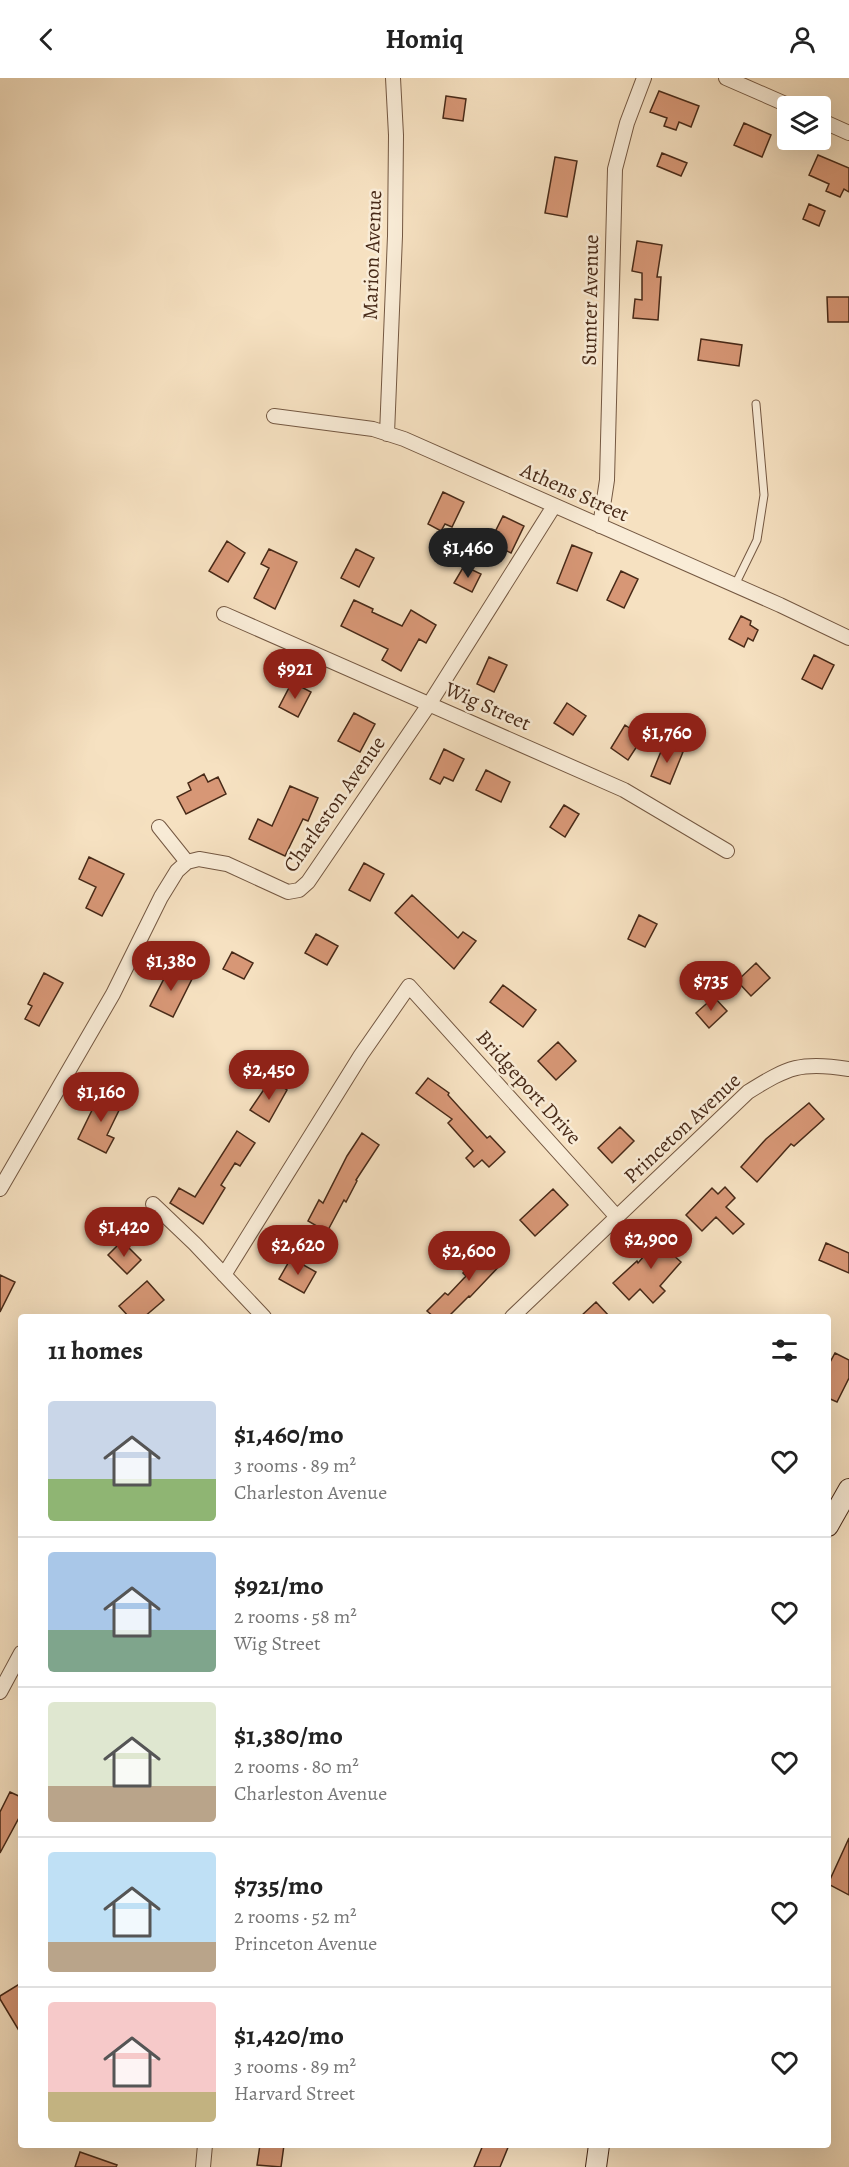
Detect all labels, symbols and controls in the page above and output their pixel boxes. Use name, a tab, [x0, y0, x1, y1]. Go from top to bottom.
text: Homiq	[385, 21, 464, 57]
icon: back	[30, 23, 63, 56]
icon: person	[786, 23, 819, 56]
map controls	[777, 96, 831, 150]
button: layers	[777, 96, 831, 150]
street label: Marion Avenue	[356, 190, 388, 320]
street label: Sumter Avenue	[575, 234, 605, 366]
street label: Athens Street	[516, 455, 634, 528]
pin: $1,460	[419, 528, 517, 579]
text: $1,460	[443, 534, 493, 561]
pin: $921	[259, 649, 331, 700]
text: $921	[277, 655, 313, 682]
street label: Wig Street	[440, 674, 535, 737]
pin: $1,760	[618, 713, 716, 764]
text: $1,760	[642, 719, 692, 746]
street label: Charleston Avenue	[276, 730, 392, 878]
pin: $1,380	[122, 941, 220, 992]
text: $1,380	[146, 947, 196, 974]
pin: $735	[675, 961, 747, 1012]
text: $735	[694, 967, 729, 994]
street label: Bridgeport Drive	[470, 1024, 588, 1150]
pin: $2,450	[220, 1050, 318, 1101]
text: $2,450	[243, 1056, 295, 1083]
street label: Princeton Avenue	[617, 1066, 747, 1190]
pin: $1,160	[52, 1072, 150, 1123]
text: $1,160	[77, 1078, 125, 1105]
pin: $1,420	[75, 1207, 173, 1258]
text: $1,420	[99, 1213, 149, 1240]
pin: $2,900	[602, 1219, 700, 1270]
pin: $2,620	[249, 1225, 347, 1276]
text: $2,900	[624, 1225, 678, 1252]
text: $2,620	[271, 1231, 325, 1258]
pin: $2,600	[420, 1231, 518, 1282]
text: $2,600	[442, 1237, 496, 1264]
text: 11 homes	[48, 1333, 143, 1368]
icon: filters	[768, 1334, 801, 1367]
text: $1,460/mo	[234, 1417, 344, 1452]
icon: home	[96, 1425, 168, 1497]
icon: heart	[768, 1445, 801, 1478]
text: 3 rooms · 89 m²	[234, 1452, 356, 1479]
text: Charleston Avenue	[234, 1479, 387, 1506]
text: $921/mo	[234, 1568, 324, 1603]
icon: home	[96, 1576, 168, 1648]
icon: heart	[768, 1596, 801, 1629]
text: 2 rooms · 58 m²	[234, 1603, 357, 1630]
text: Wig Street	[234, 1630, 321, 1657]
text: $1,380/mo	[234, 1718, 343, 1753]
icon: home	[96, 1726, 168, 1798]
icon: heart	[768, 1746, 801, 1779]
text: 2 rooms · 80 m²	[234, 1753, 359, 1780]
text: Charleston Avenue	[234, 1780, 387, 1807]
text: $735/mo	[234, 1868, 323, 1903]
icon: home	[96, 1876, 168, 1948]
icon: heart	[768, 1896, 801, 1929]
text: 2 rooms · 52 m²	[234, 1903, 357, 1930]
text: Princeton Avenue	[234, 1930, 377, 1957]
text: $1,420/mo	[234, 2018, 344, 2053]
icon: home	[96, 2026, 168, 2098]
icon: heart	[768, 2046, 801, 2079]
text: 3 rooms · 89 m²	[234, 2053, 356, 2080]
text: Harvard Street	[234, 2080, 355, 2107]

